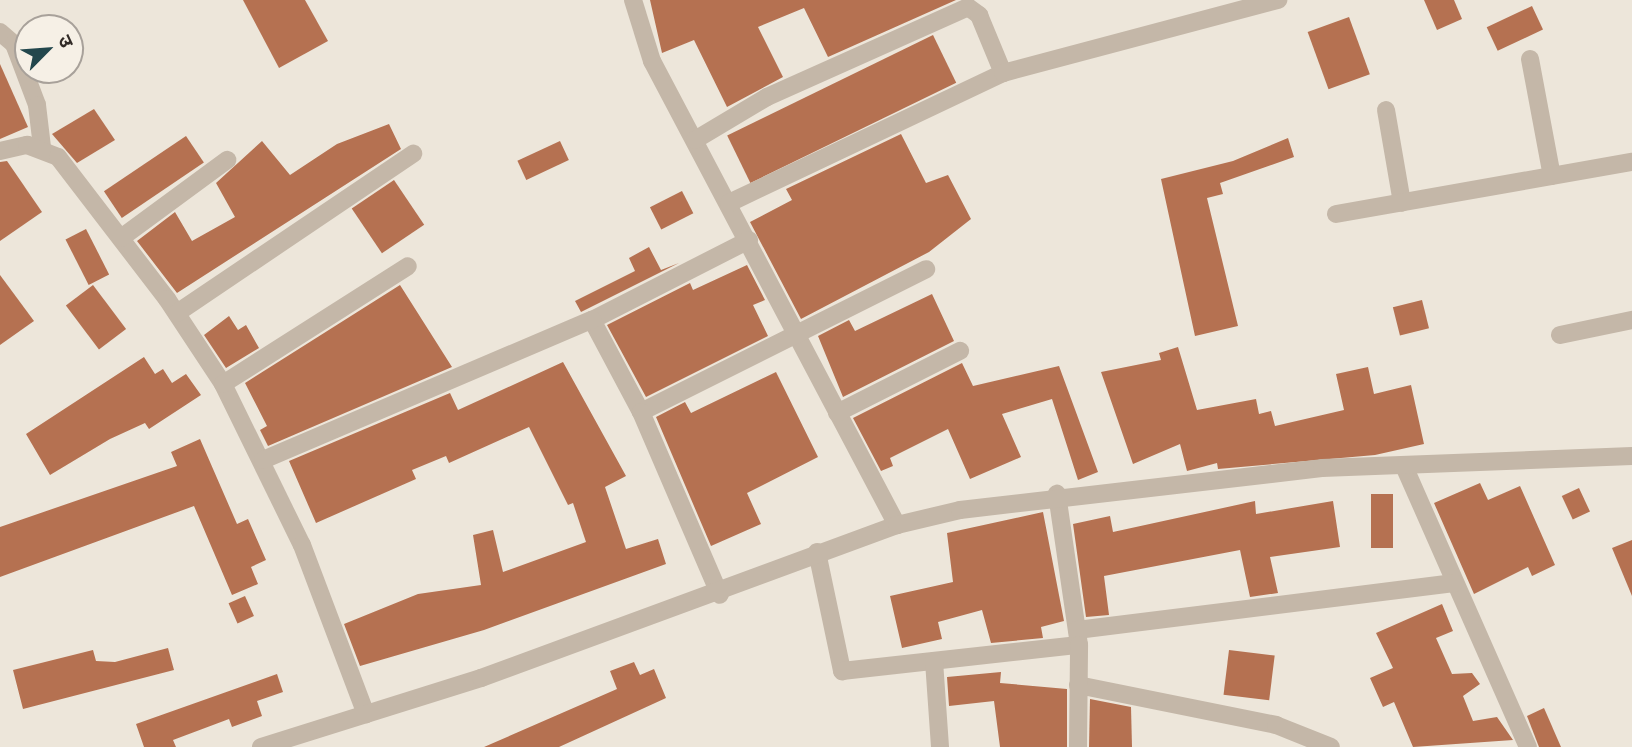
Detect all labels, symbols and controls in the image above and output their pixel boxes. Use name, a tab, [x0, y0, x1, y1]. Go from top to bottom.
north arrow	[14, 14, 84, 84]
text: उ	[53, 31, 79, 51]

